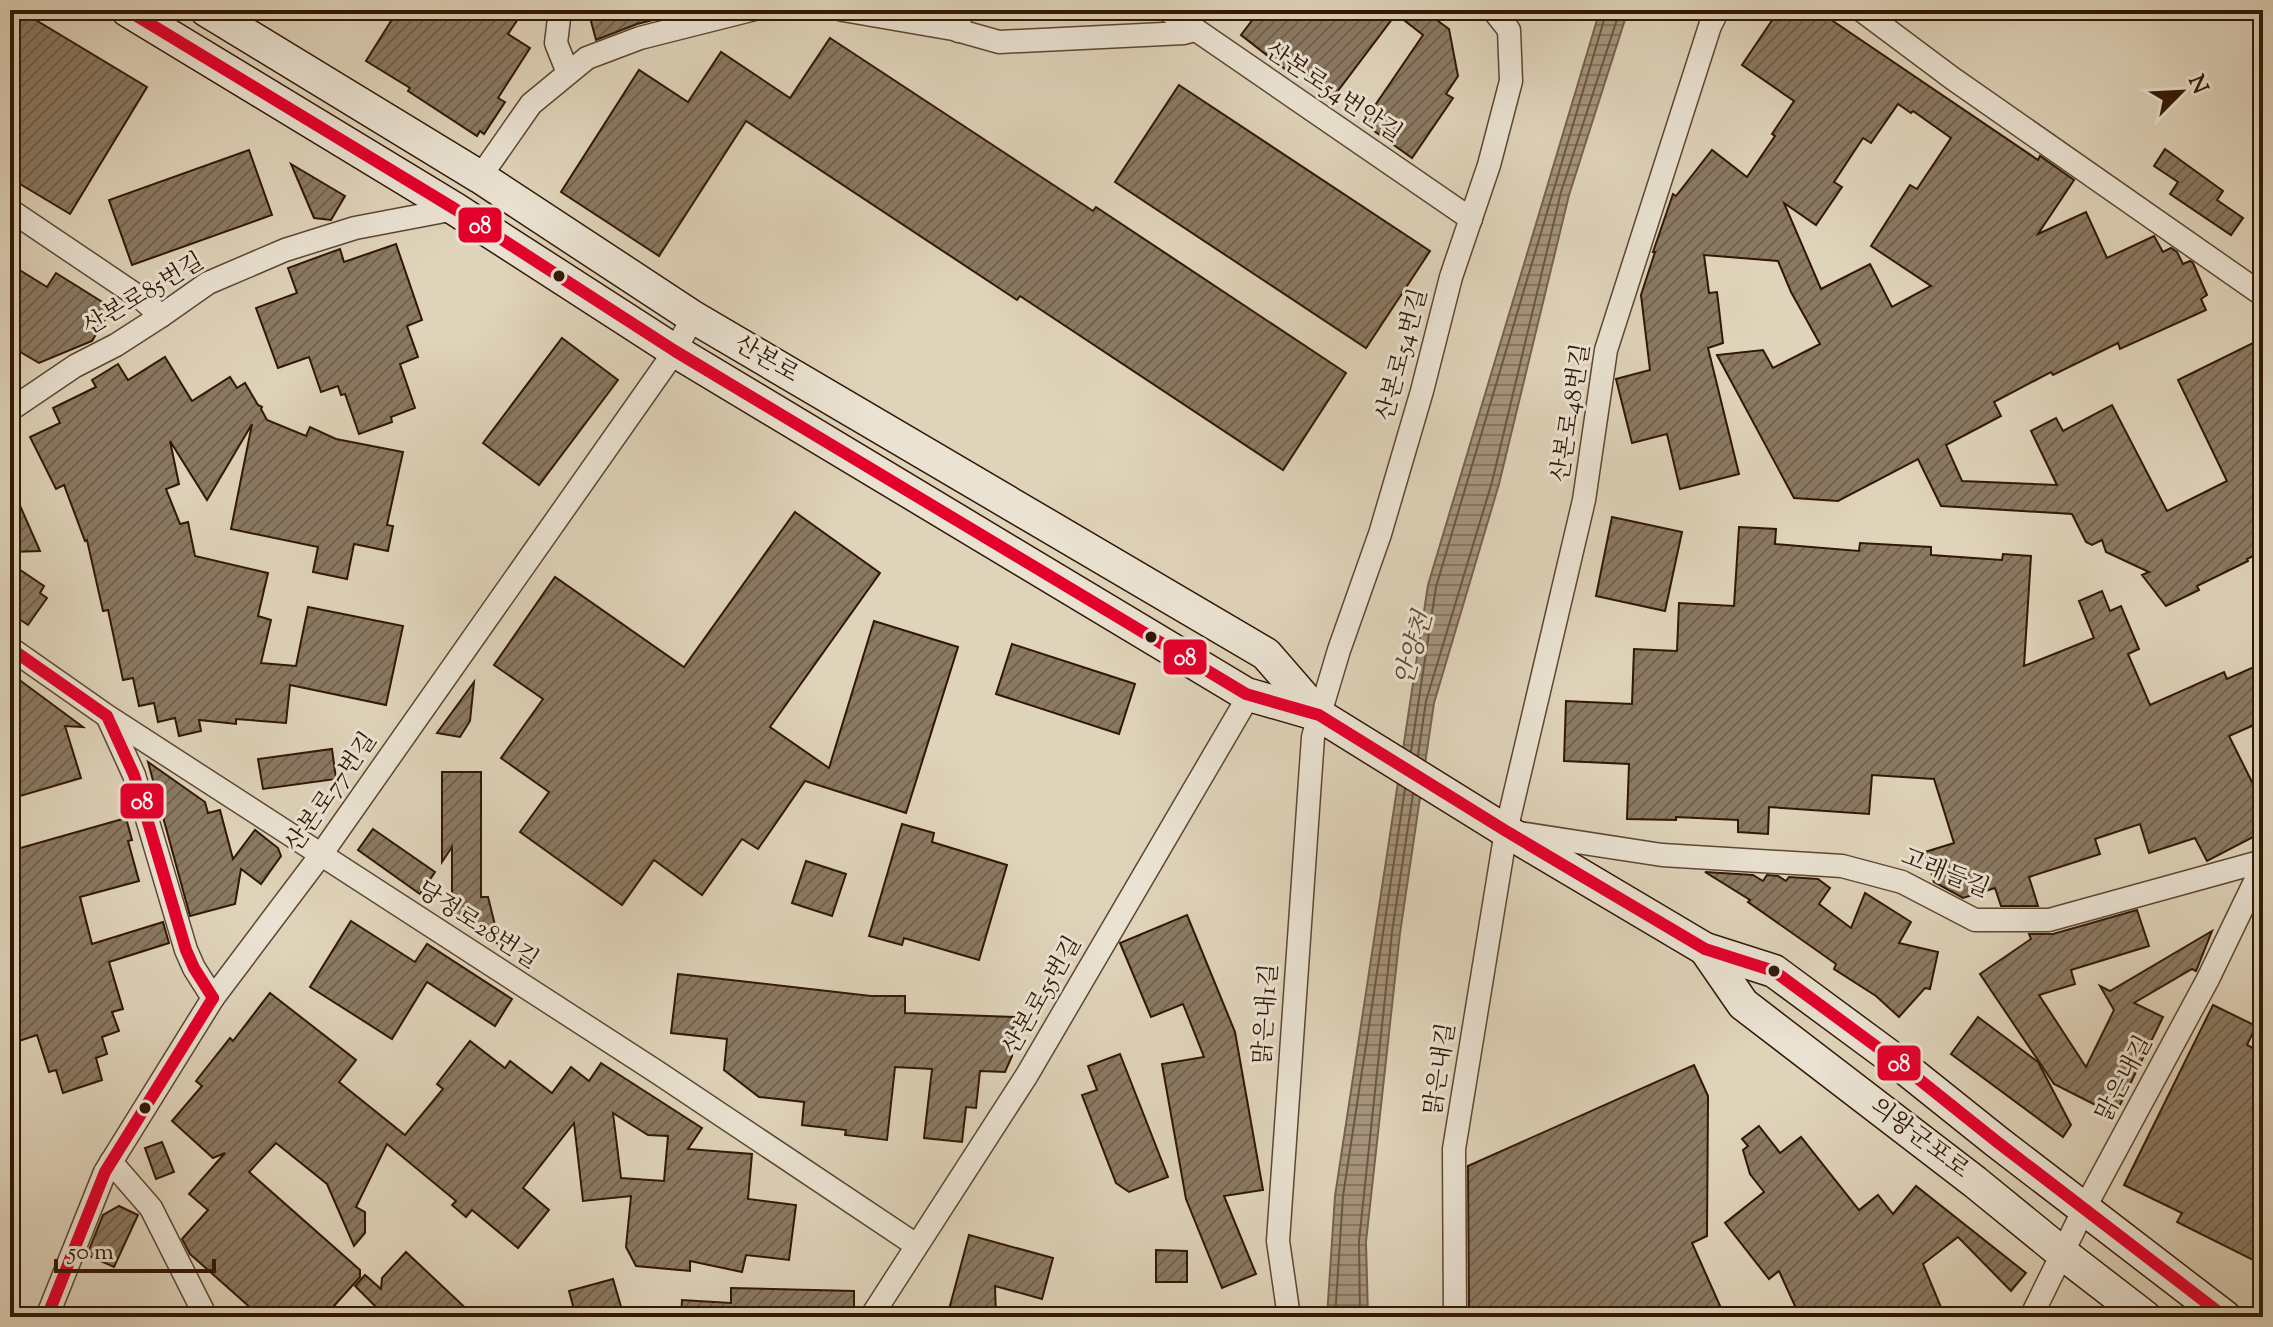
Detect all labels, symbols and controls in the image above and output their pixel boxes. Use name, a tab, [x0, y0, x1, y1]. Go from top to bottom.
street label: 산본로54번안길	[1257, 34, 1409, 152]
north arrow	[2141, 52, 2221, 132]
text: N	[2178, 71, 2215, 100]
line badge: 08	[457, 206, 503, 244]
text: 08	[469, 212, 491, 244]
street label: 산본로85번길	[77, 245, 211, 345]
unlabelled marker	[551, 268, 567, 284]
street label: 산본로54번길	[1369, 285, 1437, 425]
street label: 산본로	[727, 328, 805, 392]
street label: 산본로48번길	[1544, 341, 1600, 485]
water label: 안양천	[1387, 606, 1444, 690]
unlabelled marker	[1143, 629, 1159, 645]
line badge: 08	[1162, 638, 1208, 676]
text: 08	[1174, 644, 1196, 676]
street label: 산본로77번길	[278, 726, 386, 860]
line badge: 08	[119, 782, 165, 820]
text: 08	[131, 788, 153, 820]
street label: 고래들길	[1896, 841, 1994, 907]
street label: 당정로28번길	[409, 874, 545, 978]
street label: 산본로55번길	[995, 930, 1091, 1062]
street label: 맑은내1길	[1247, 962, 1287, 1066]
unlabelled marker	[1766, 963, 1782, 979]
street label: 맑은내길	[1417, 1021, 1465, 1117]
street label: 맑은내길	[2088, 1030, 2162, 1128]
line badge: 08	[1876, 1044, 1922, 1082]
text: 08	[1888, 1050, 1910, 1082]
street label: 의왕군포로	[1862, 1091, 1976, 1187]
unlabelled marker	[137, 1100, 153, 1116]
scale bar	[56, 1223, 214, 1273]
text: 50 m	[66, 1236, 114, 1270]

